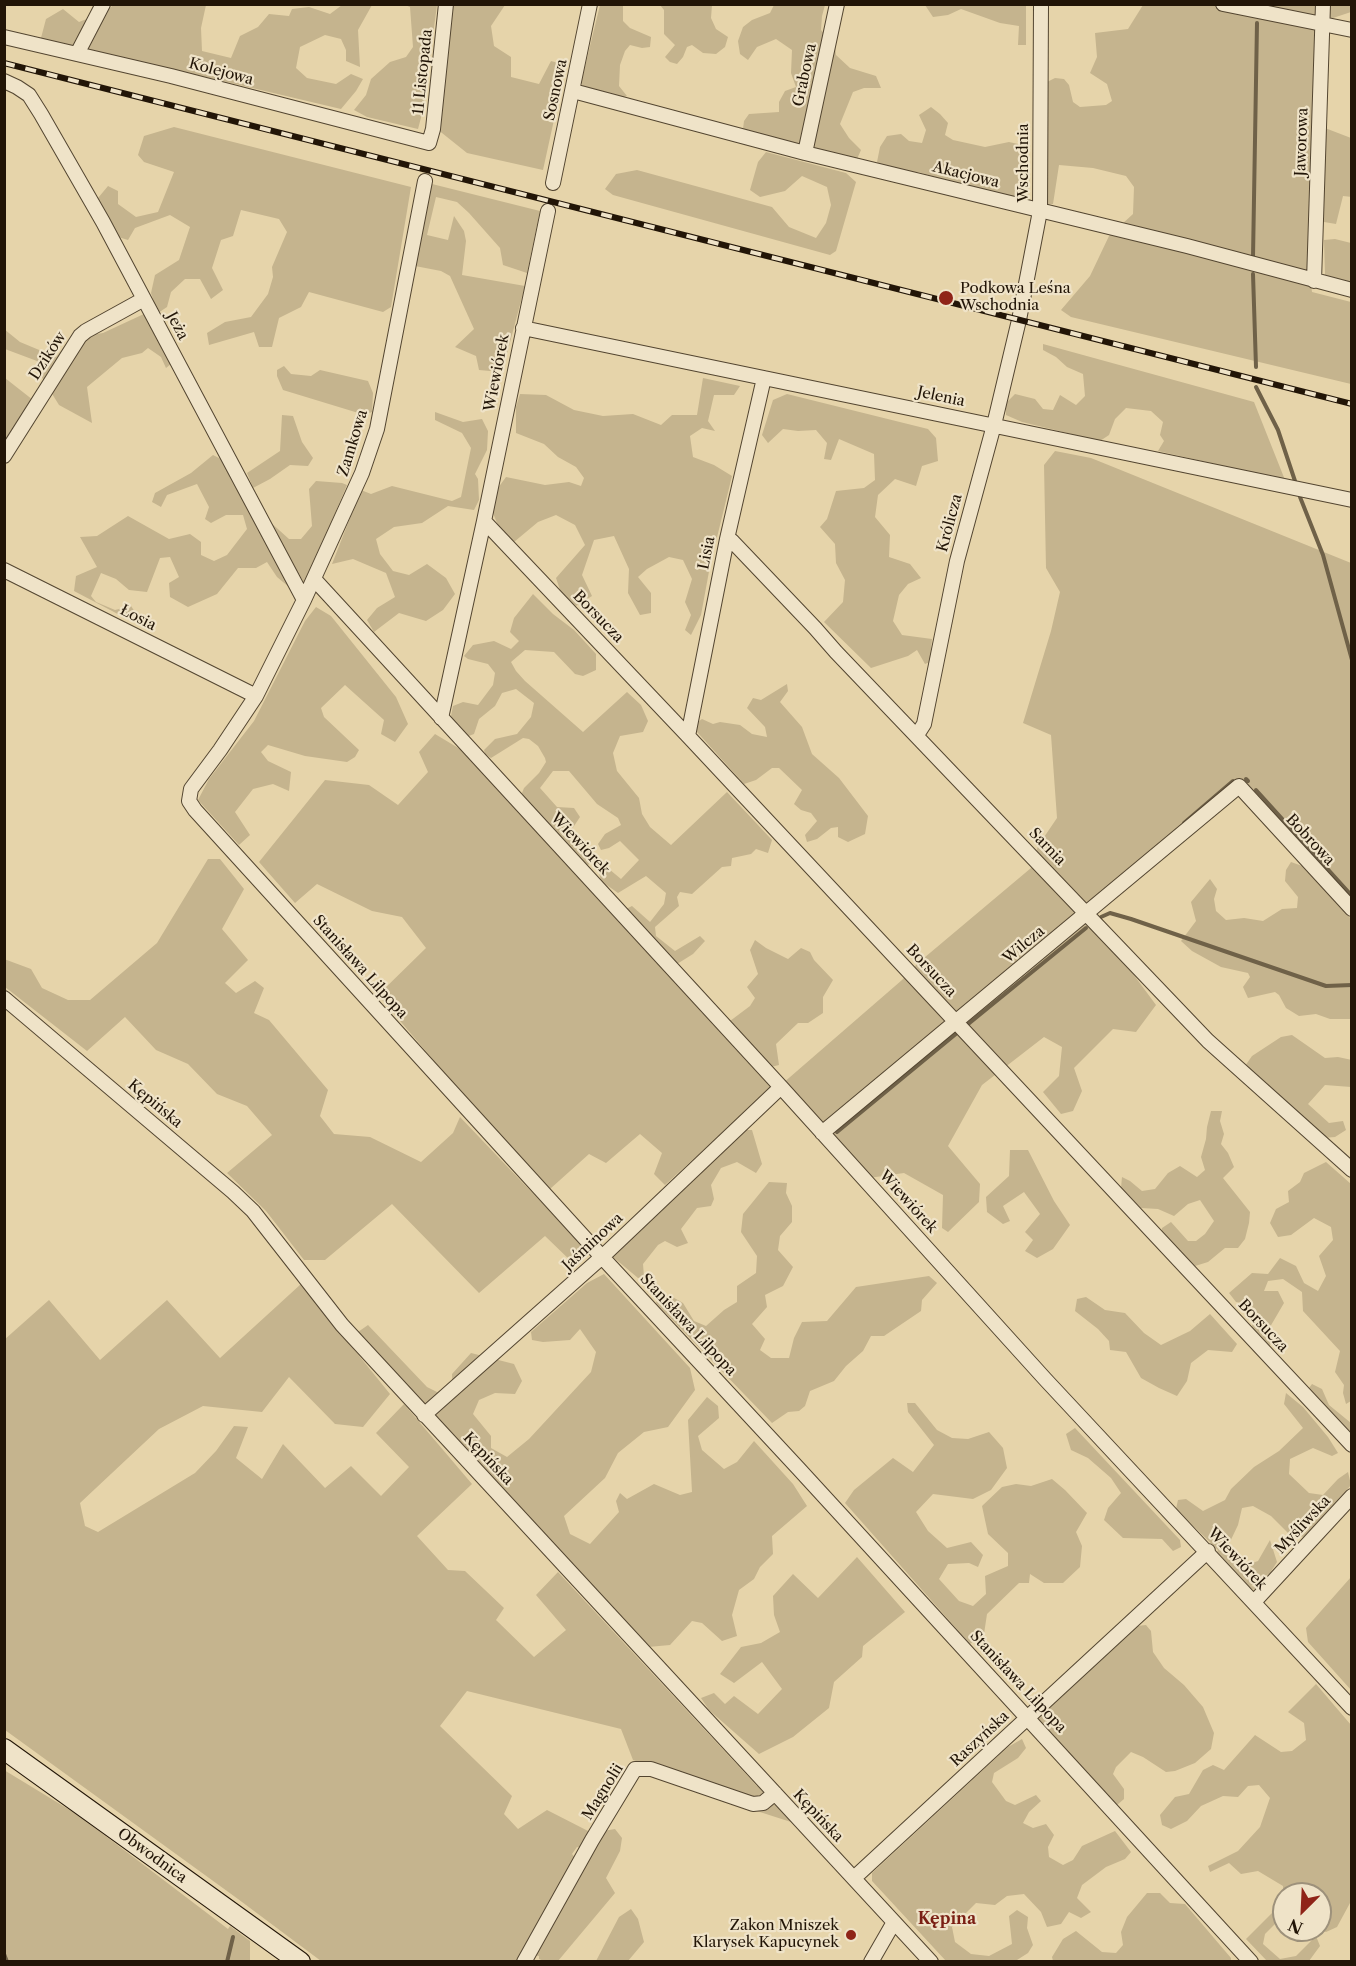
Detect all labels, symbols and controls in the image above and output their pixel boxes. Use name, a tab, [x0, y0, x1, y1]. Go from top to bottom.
street label: 11 Listopada	[410, 28, 436, 116]
street label: Grabowa	[790, 42, 820, 108]
street label: Kolejowa	[187, 55, 255, 89]
street label: Sosnowa	[541, 57, 571, 123]
street label: Jaworowa	[1292, 107, 1312, 177]
street label: Wschodnia	[1015, 123, 1033, 203]
street label: Akacjowa	[931, 158, 1001, 192]
place label: Podkowa Leśna Wschodnia	[960, 280, 1071, 315]
marker: Podkowa Leśna Wschodnia	[937, 289, 955, 307]
street label: Jeża	[162, 309, 192, 343]
street label: Dzików	[26, 329, 70, 383]
street label: Wiewiórek	[481, 333, 513, 413]
street label: Jelenia	[916, 383, 966, 411]
street label: Zamkowa	[334, 407, 372, 479]
street label: Królicza	[934, 492, 966, 554]
street label: Lisia	[695, 535, 719, 571]
street label: Borsucza	[569, 587, 627, 647]
street label: Łosia	[117, 601, 159, 635]
street label: Wiewiórek	[547, 809, 613, 879]
street label: Bobrowa	[1282, 811, 1338, 869]
street label: Sarnia	[1025, 825, 1069, 869]
street label: Stanisława Lilpopa	[309, 912, 411, 1022]
street label: Wilcza	[999, 922, 1049, 968]
street label: Borsucza	[902, 941, 960, 1001]
street label: Kępińska	[124, 1076, 186, 1132]
street label: Wiewiórek	[875, 1167, 941, 1237]
street label: Jaśminowa	[559, 1209, 627, 1275]
street label: Stanisława Lilpopa	[636, 1270, 740, 1380]
street label: Borsucza	[1234, 1296, 1292, 1356]
street label: Kępińska	[459, 1429, 517, 1489]
street label: Myśliwska	[1271, 1492, 1335, 1558]
street label: Wiewiórek	[1204, 1524, 1270, 1594]
street label: Stanisława Lilpopa	[966, 1627, 1070, 1737]
street label: Raszyńska	[947, 1707, 1013, 1771]
street label: Magnolii	[579, 1761, 627, 1823]
street label: Kępińska	[789, 1786, 847, 1846]
street label: Obwodnica	[114, 1825, 190, 1887]
north arrow	[1272, 1882, 1332, 1942]
district label: Kępina	[918, 1909, 976, 1929]
text: N	[1285, 1915, 1306, 1939]
place label: Zakon Mniszek Klarysek Kapucynek	[692, 1917, 839, 1952]
marker: Zakon Mniszek Klarysek Kapucynek	[844, 1928, 858, 1942]

